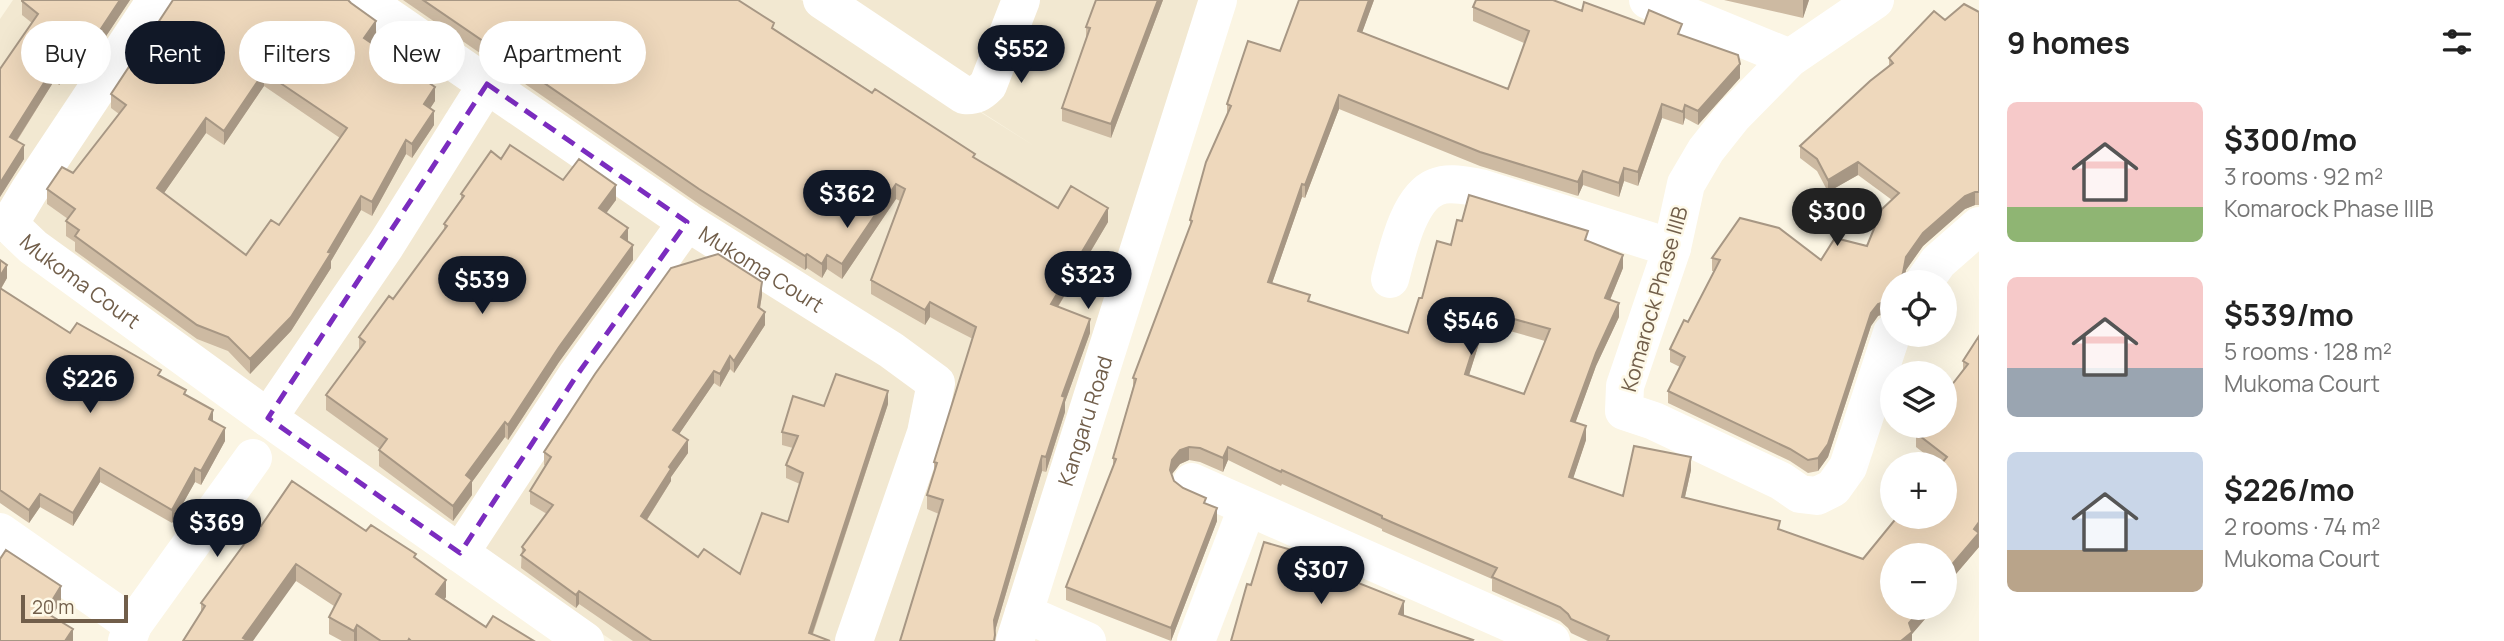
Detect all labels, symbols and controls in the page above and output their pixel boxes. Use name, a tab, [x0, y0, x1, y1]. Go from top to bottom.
chip: Buy	[21, 21, 111, 84]
chip: Rent	[125, 21, 225, 84]
chip: Filters	[239, 21, 355, 84]
chip: New	[369, 21, 465, 84]
chip: Apartment	[479, 21, 646, 84]
text: 9 homes	[2007, 22, 2130, 63]
icon: filters	[2438, 23, 2476, 61]
pin: $552	[980, 25, 1062, 85]
text: $552	[994, 32, 1048, 64]
text: $300/mo	[2224, 119, 2357, 160]
icon: home	[2063, 130, 2147, 214]
text: 3 rooms · 92 m²	[2224, 160, 2383, 192]
pin: $362	[806, 170, 888, 230]
text: $362	[819, 177, 875, 209]
pin: $300	[1796, 188, 1878, 248]
text: Komarock Phase IIIB	[2224, 192, 2434, 224]
text: $300	[1808, 195, 1866, 227]
street label: Komarock Phase IIIB	[1614, 203, 1694, 395]
street label: Mukoma Court	[694, 219, 829, 319]
street label: Mukoma Court	[14, 228, 146, 335]
pin: $323	[1047, 252, 1129, 311]
pin: $539	[441, 256, 523, 316]
text: $323	[1061, 258, 1115, 290]
text: $539	[454, 263, 510, 295]
map controls	[1880, 270, 1957, 620]
button: locate	[1880, 270, 1957, 347]
text: $539/mo	[2224, 294, 2354, 335]
pin: $546	[1430, 298, 1512, 357]
text: $546	[1443, 304, 1499, 336]
icon: home	[2063, 305, 2147, 389]
text: 5 rooms · 128 m²	[2224, 335, 2392, 367]
street label: Kangaru Road	[1051, 352, 1118, 489]
pin: $226	[49, 356, 131, 415]
button: layers	[1880, 361, 1957, 438]
text: $226	[62, 362, 118, 394]
text: Mukoma Court	[2224, 367, 2380, 399]
button: +	[1880, 452, 1957, 529]
text: $226/mo	[2224, 469, 2355, 510]
icon: home	[2063, 480, 2147, 564]
pin: $369	[176, 500, 258, 559]
text: $369	[189, 506, 245, 538]
text: 2 rooms · 74 m²	[2224, 510, 2380, 542]
text: Mukoma Court	[2224, 542, 2380, 574]
button: −	[1880, 543, 1957, 620]
pin: $307	[1280, 546, 1362, 606]
text: $307	[1293, 553, 1349, 585]
scale bar	[21, 592, 128, 624]
text: 20 m	[32, 594, 74, 620]

